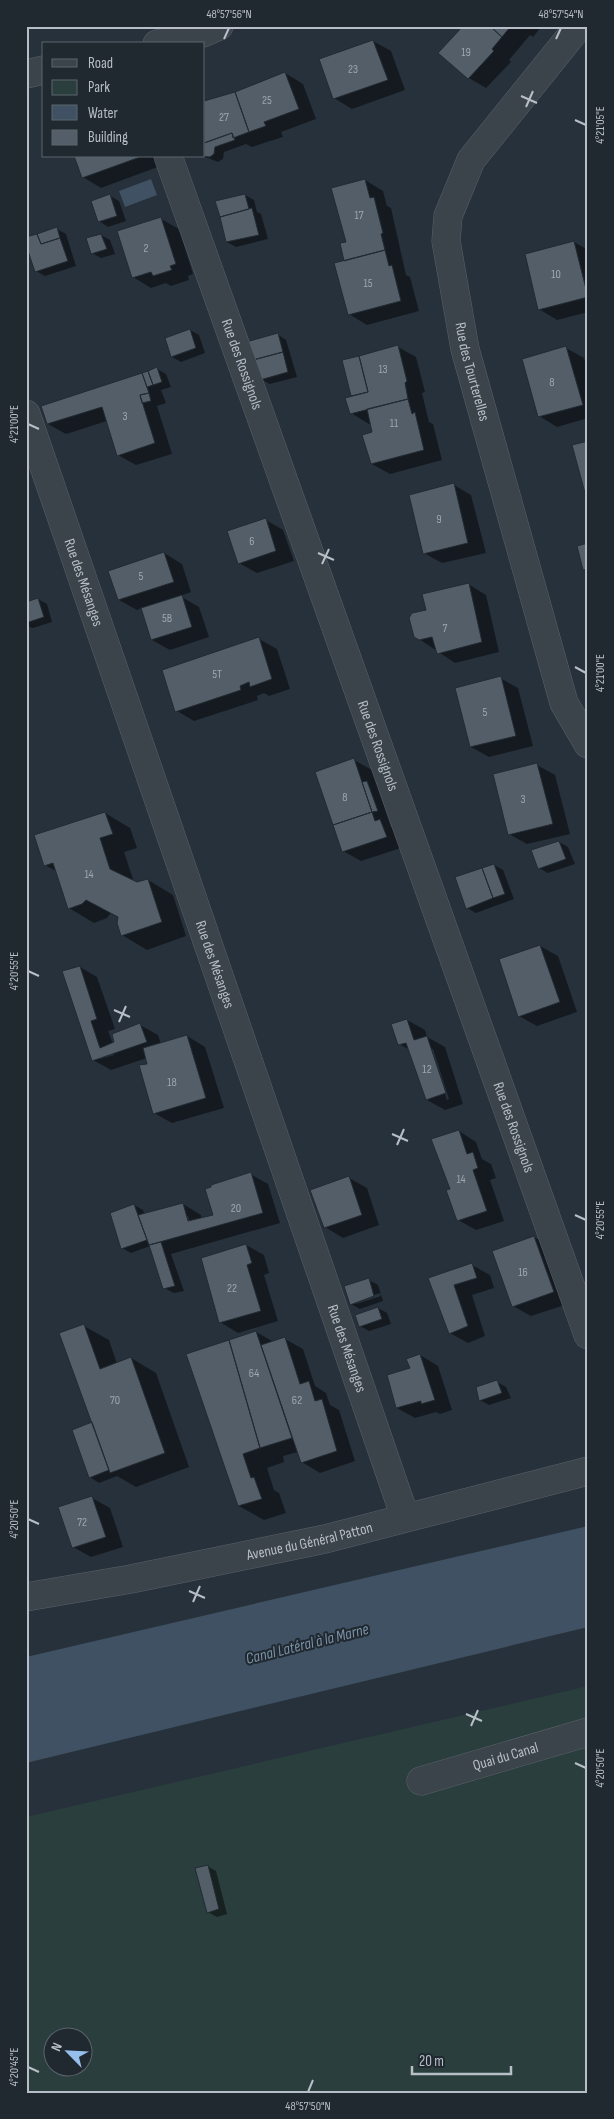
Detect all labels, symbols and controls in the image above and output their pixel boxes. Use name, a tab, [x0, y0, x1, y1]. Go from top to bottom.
text: 48°57'56"N	[206, 7, 252, 22]
text: 48°57'54"N	[539, 7, 583, 22]
legend	[42, 42, 205, 158]
house number: 19	[461, 45, 471, 60]
text: Road	[88, 54, 113, 73]
house number: 23	[348, 62, 358, 77]
text: Park	[88, 78, 110, 97]
house number: 25	[262, 93, 272, 108]
text: Water	[88, 104, 119, 123]
text: 4°21'05"E	[593, 106, 608, 144]
house number: 27	[219, 110, 229, 125]
text: Building	[88, 128, 128, 147]
house number: 17	[355, 208, 364, 223]
house number: 2	[144, 241, 149, 256]
house number: 10	[551, 267, 561, 282]
house number: 15	[363, 276, 373, 291]
street label: Rue des Rossignols	[217, 316, 267, 412]
street label: Rue des Tourterelles	[450, 321, 494, 423]
house number: 13	[378, 362, 388, 377]
house number: 8	[549, 375, 555, 390]
text: 4°21'00"E	[7, 405, 22, 443]
house number: 3	[122, 409, 128, 424]
house number: 11	[390, 416, 399, 431]
house number: 9	[436, 512, 442, 527]
house number: 6	[249, 534, 255, 549]
street label: Rue des Mésanges	[60, 536, 107, 629]
house number: 5	[139, 569, 144, 584]
house number: 5B	[162, 611, 172, 626]
house number: 7	[443, 621, 448, 636]
text: 4°21'00"E	[593, 654, 608, 692]
house number: 5T	[212, 667, 222, 682]
street label: Rue des Rossignols	[353, 698, 402, 794]
house number: 5	[483, 705, 488, 720]
house number: 8	[342, 790, 348, 805]
house number: 3	[520, 792, 526, 807]
house number: 14	[84, 867, 94, 882]
street label: Rue des Mésanges	[191, 918, 239, 1011]
text: 4°20'55"E	[7, 952, 22, 990]
house number: 12	[422, 1062, 432, 1077]
house number: 18	[167, 1075, 177, 1090]
street label: Rue des Rossignols	[489, 1079, 538, 1175]
house number: 14	[456, 1172, 466, 1187]
house number: 20	[231, 1201, 241, 1216]
text: 4°20'55"E	[593, 1201, 608, 1239]
house number: 16	[518, 1265, 528, 1280]
house number: 22	[227, 1281, 237, 1296]
street label: Rue des Mésanges	[323, 1302, 370, 1395]
house number: 64	[249, 1366, 259, 1381]
house number: 70	[110, 1393, 120, 1408]
house number: 62	[292, 1393, 302, 1408]
text: 4°20'50"E	[7, 1499, 22, 1538]
house number: 72	[77, 1515, 87, 1530]
street label: Avenue du Général Patton	[244, 1518, 375, 1565]
water label: Canal Latéral à la Marne	[244, 1620, 371, 1669]
street label: Quai du Canal	[471, 1738, 541, 1775]
text: 4°20'50"E	[593, 1748, 608, 1787]
north arrow	[42, 2026, 92, 2076]
text: N	[47, 2040, 66, 2054]
scale bar	[412, 2044, 510, 2076]
text: 4°20'45"E	[7, 2048, 22, 2086]
text: 20 m	[419, 2052, 444, 2071]
text: 48°57'50"N	[285, 2099, 331, 2114]

